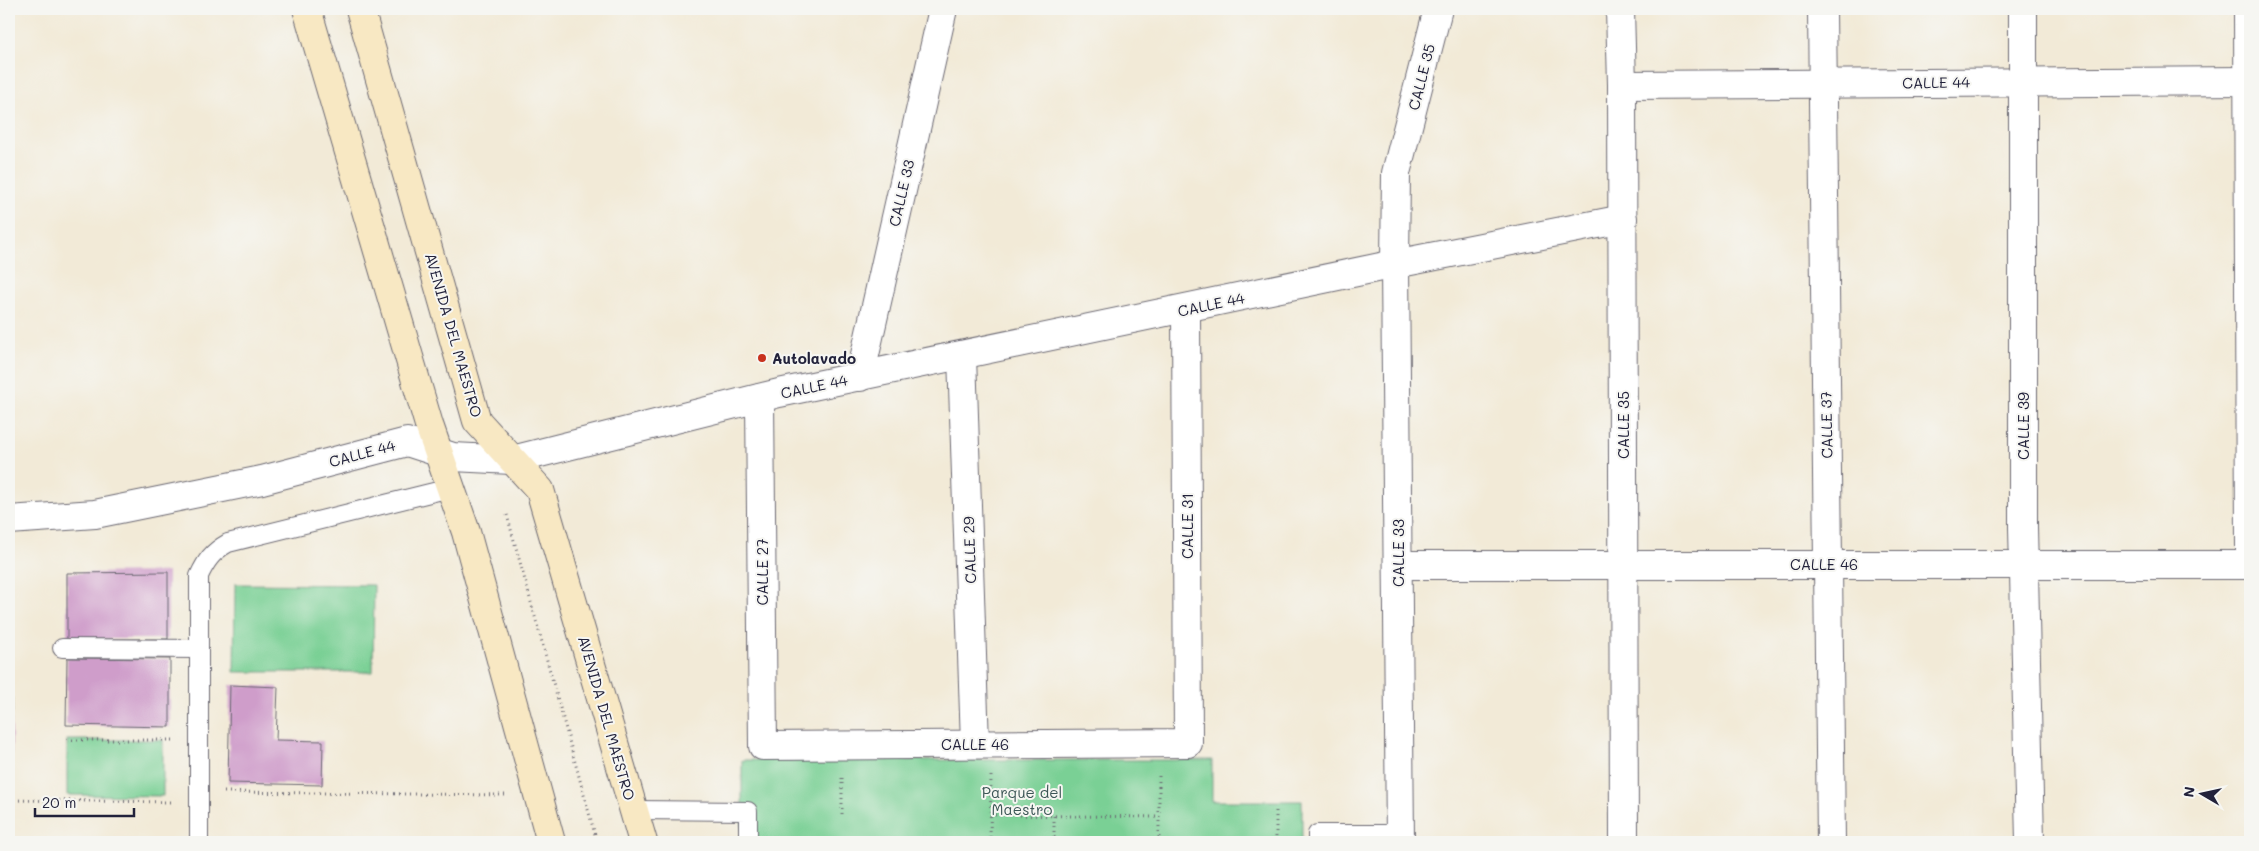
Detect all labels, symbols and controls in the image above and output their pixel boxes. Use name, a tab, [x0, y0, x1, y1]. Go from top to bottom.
street label: CALLE 35	[1403, 42, 1439, 112]
street label: CALLE 44	[1902, 71, 1970, 93]
street label: CALLE 33	[884, 157, 918, 228]
street label: AVENIDA DEL MAESTRO	[421, 250, 487, 420]
street label: CALLE 44	[1176, 287, 1246, 321]
place label: Autolavado	[772, 348, 856, 368]
marker: Autolavado	[756, 352, 768, 364]
street label: CALLE 44	[779, 369, 849, 403]
street label: CALLE 35	[1613, 391, 1633, 459]
street label: CALLE 37	[1815, 391, 1837, 459]
street label: CALLE 39	[2013, 392, 2033, 460]
street label: CALLE 44	[327, 435, 398, 471]
street label: CALLE 31	[1177, 493, 1197, 559]
street label: CALLE 29	[958, 516, 980, 584]
street label: CALLE 33	[1388, 519, 1408, 587]
street label: CALLE 27	[752, 539, 772, 605]
street label: CALLE 46	[1790, 554, 1858, 574]
street label: AVENIDA DEL MAESTRO	[574, 633, 640, 803]
street label: CALLE 46	[941, 734, 1009, 754]
north arrow	[2176, 768, 2226, 818]
park label: Parque del Maestro	[982, 782, 1062, 819]
text: N	[2178, 785, 2199, 799]
scale bar	[35, 786, 134, 818]
text: 20 m	[42, 792, 76, 812]

